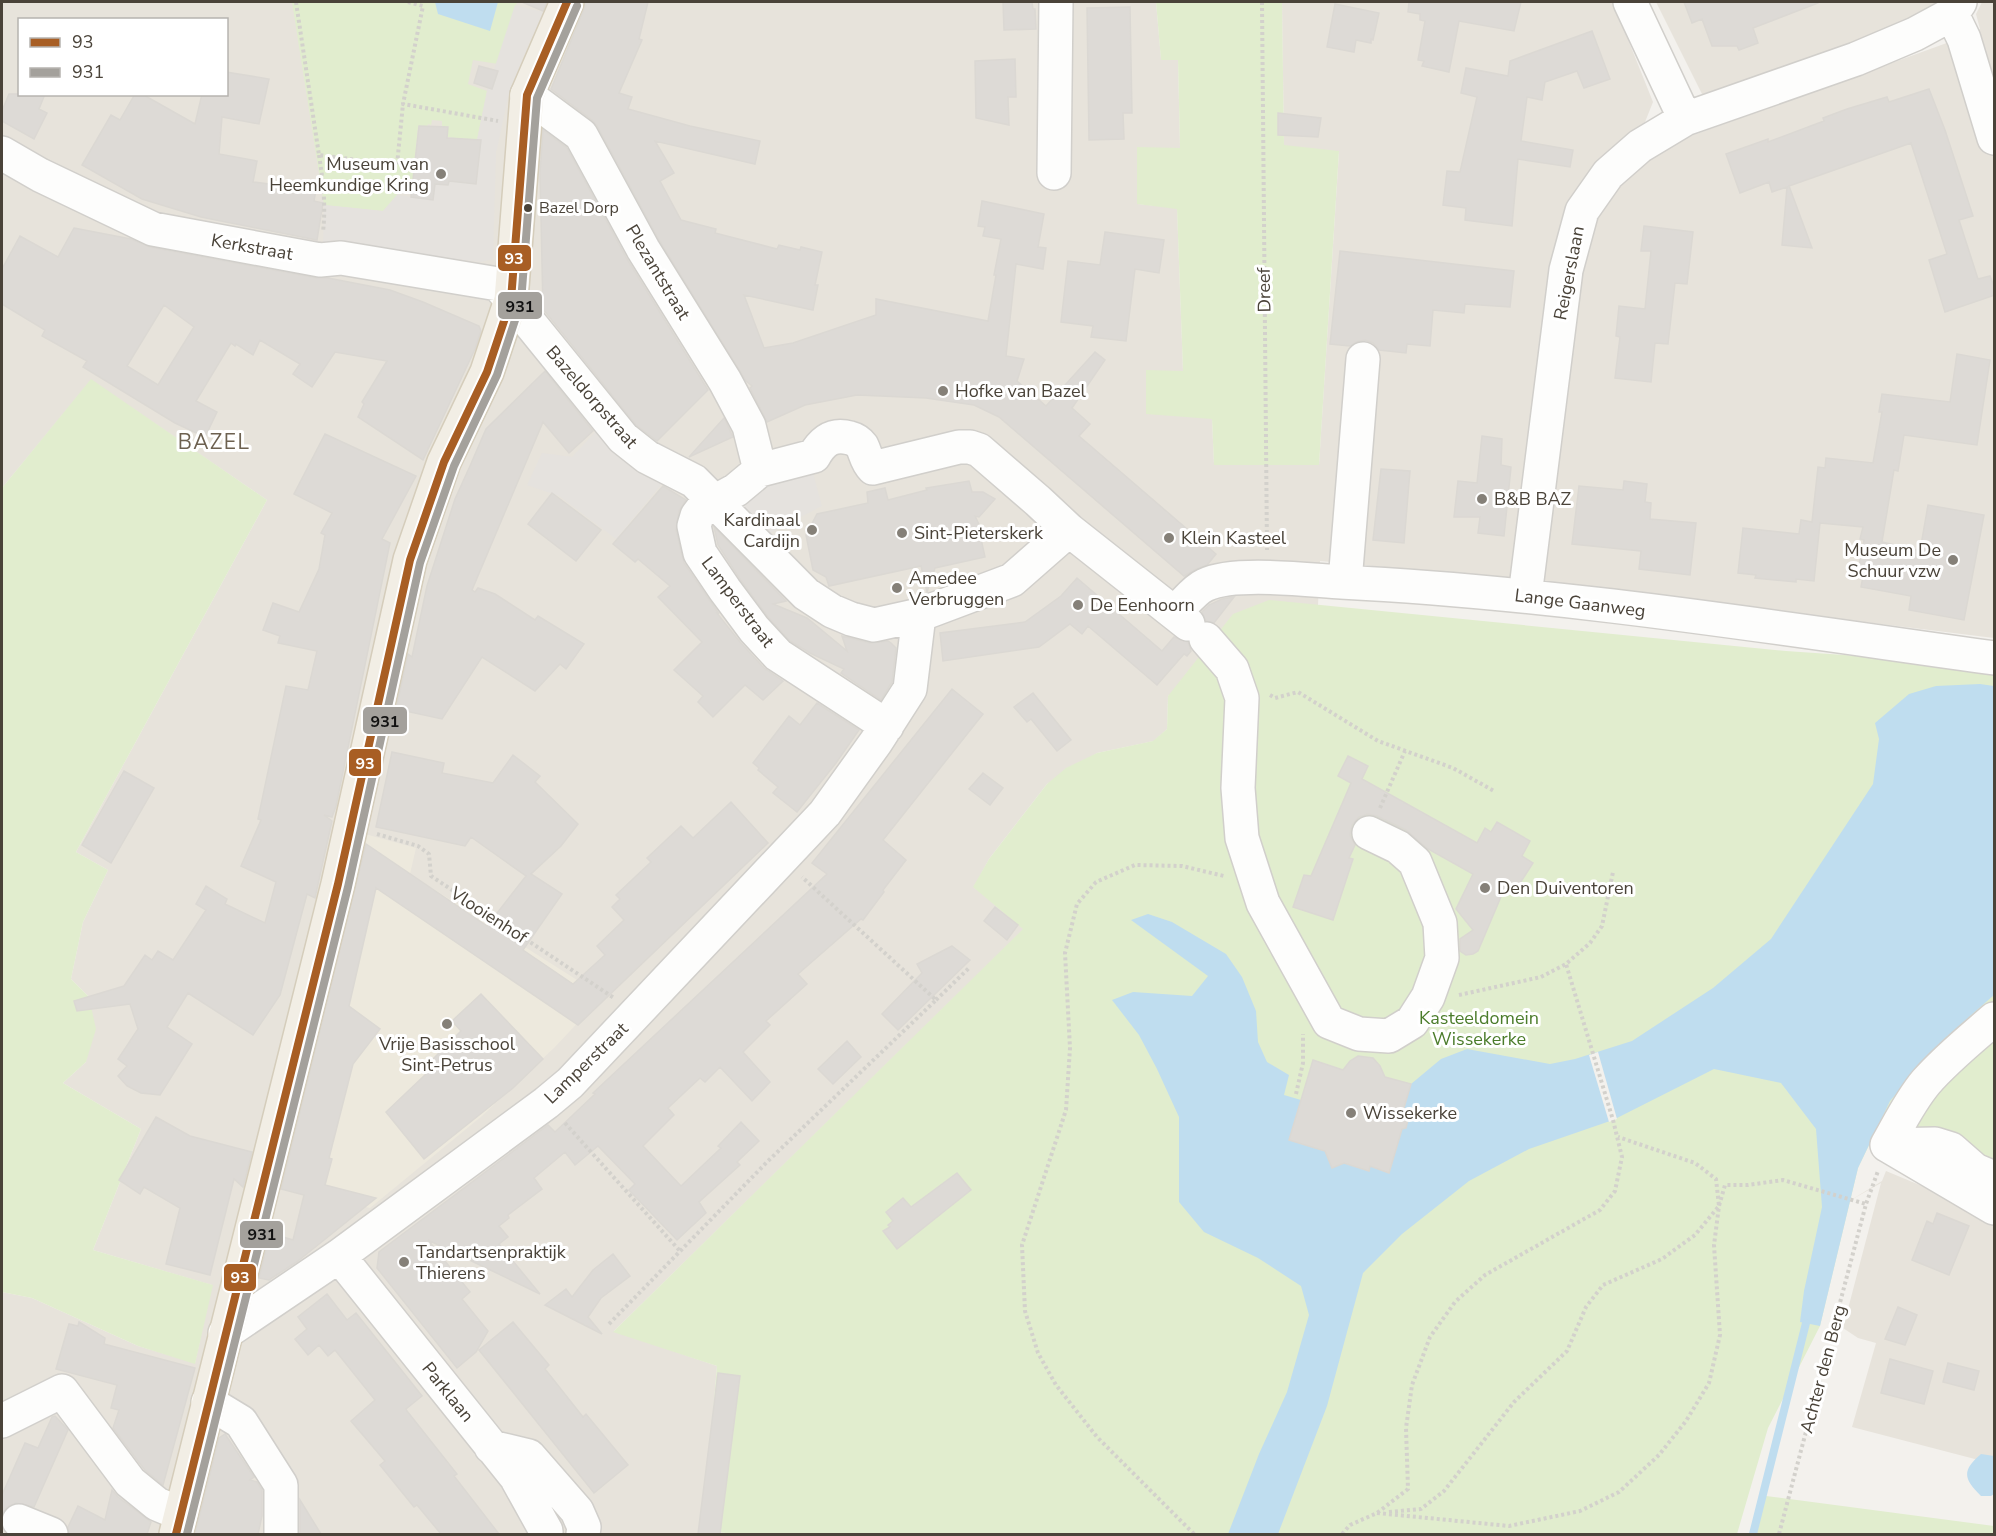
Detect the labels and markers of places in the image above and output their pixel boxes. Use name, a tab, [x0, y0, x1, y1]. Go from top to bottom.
place label: Museum van Heemkundige Kring	[269, 152, 429, 197]
marker: Museum van Heemkundige Kring	[434, 167, 448, 181]
place label: Bazel Dorp	[539, 197, 619, 219]
marker: Bazel Dorp	[522, 202, 534, 214]
place label: Hofke van Bazel	[955, 379, 1087, 403]
marker: Hofke van Bazel	[936, 384, 950, 398]
place label: B&B BAZ	[1494, 487, 1571, 511]
marker: B&B BAZ	[1475, 492, 1489, 506]
place label: Kardinaal Cardijn	[724, 508, 801, 553]
place label: Sint-Pieterskerk	[914, 521, 1044, 545]
marker: Kardinaal Cardijn	[805, 523, 819, 537]
marker: Sint-Pieterskerk	[895, 526, 909, 540]
place label: Klein Kasteel	[1181, 526, 1287, 550]
marker: Klein Kasteel	[1162, 531, 1176, 545]
place label: Museum De Schuur vzw	[1844, 538, 1941, 583]
marker: Museum De Schuur vzw	[1946, 553, 1960, 567]
place label: Amedee Verbruggen	[908, 566, 1004, 611]
marker: Amedee Verbruggen	[890, 581, 904, 595]
place label: De Eenhoorn	[1090, 593, 1195, 617]
marker: De Eenhoorn	[1071, 598, 1085, 612]
place label: Den Duiventoren	[1497, 876, 1634, 900]
marker: Den Duiventoren	[1478, 881, 1492, 895]
marker: Vrije Basisschool Sint-Petrus	[440, 1017, 454, 1031]
place label: Vrije Basisschool Sint-Petrus	[378, 1032, 516, 1077]
place label: Wissekerke	[1363, 1101, 1457, 1125]
marker: Wissekerke	[1344, 1106, 1358, 1120]
place label: Tandartsenpraktijk Thierens	[416, 1240, 567, 1285]
marker: Tandartsenpraktijk Thierens	[397, 1255, 411, 1269]

